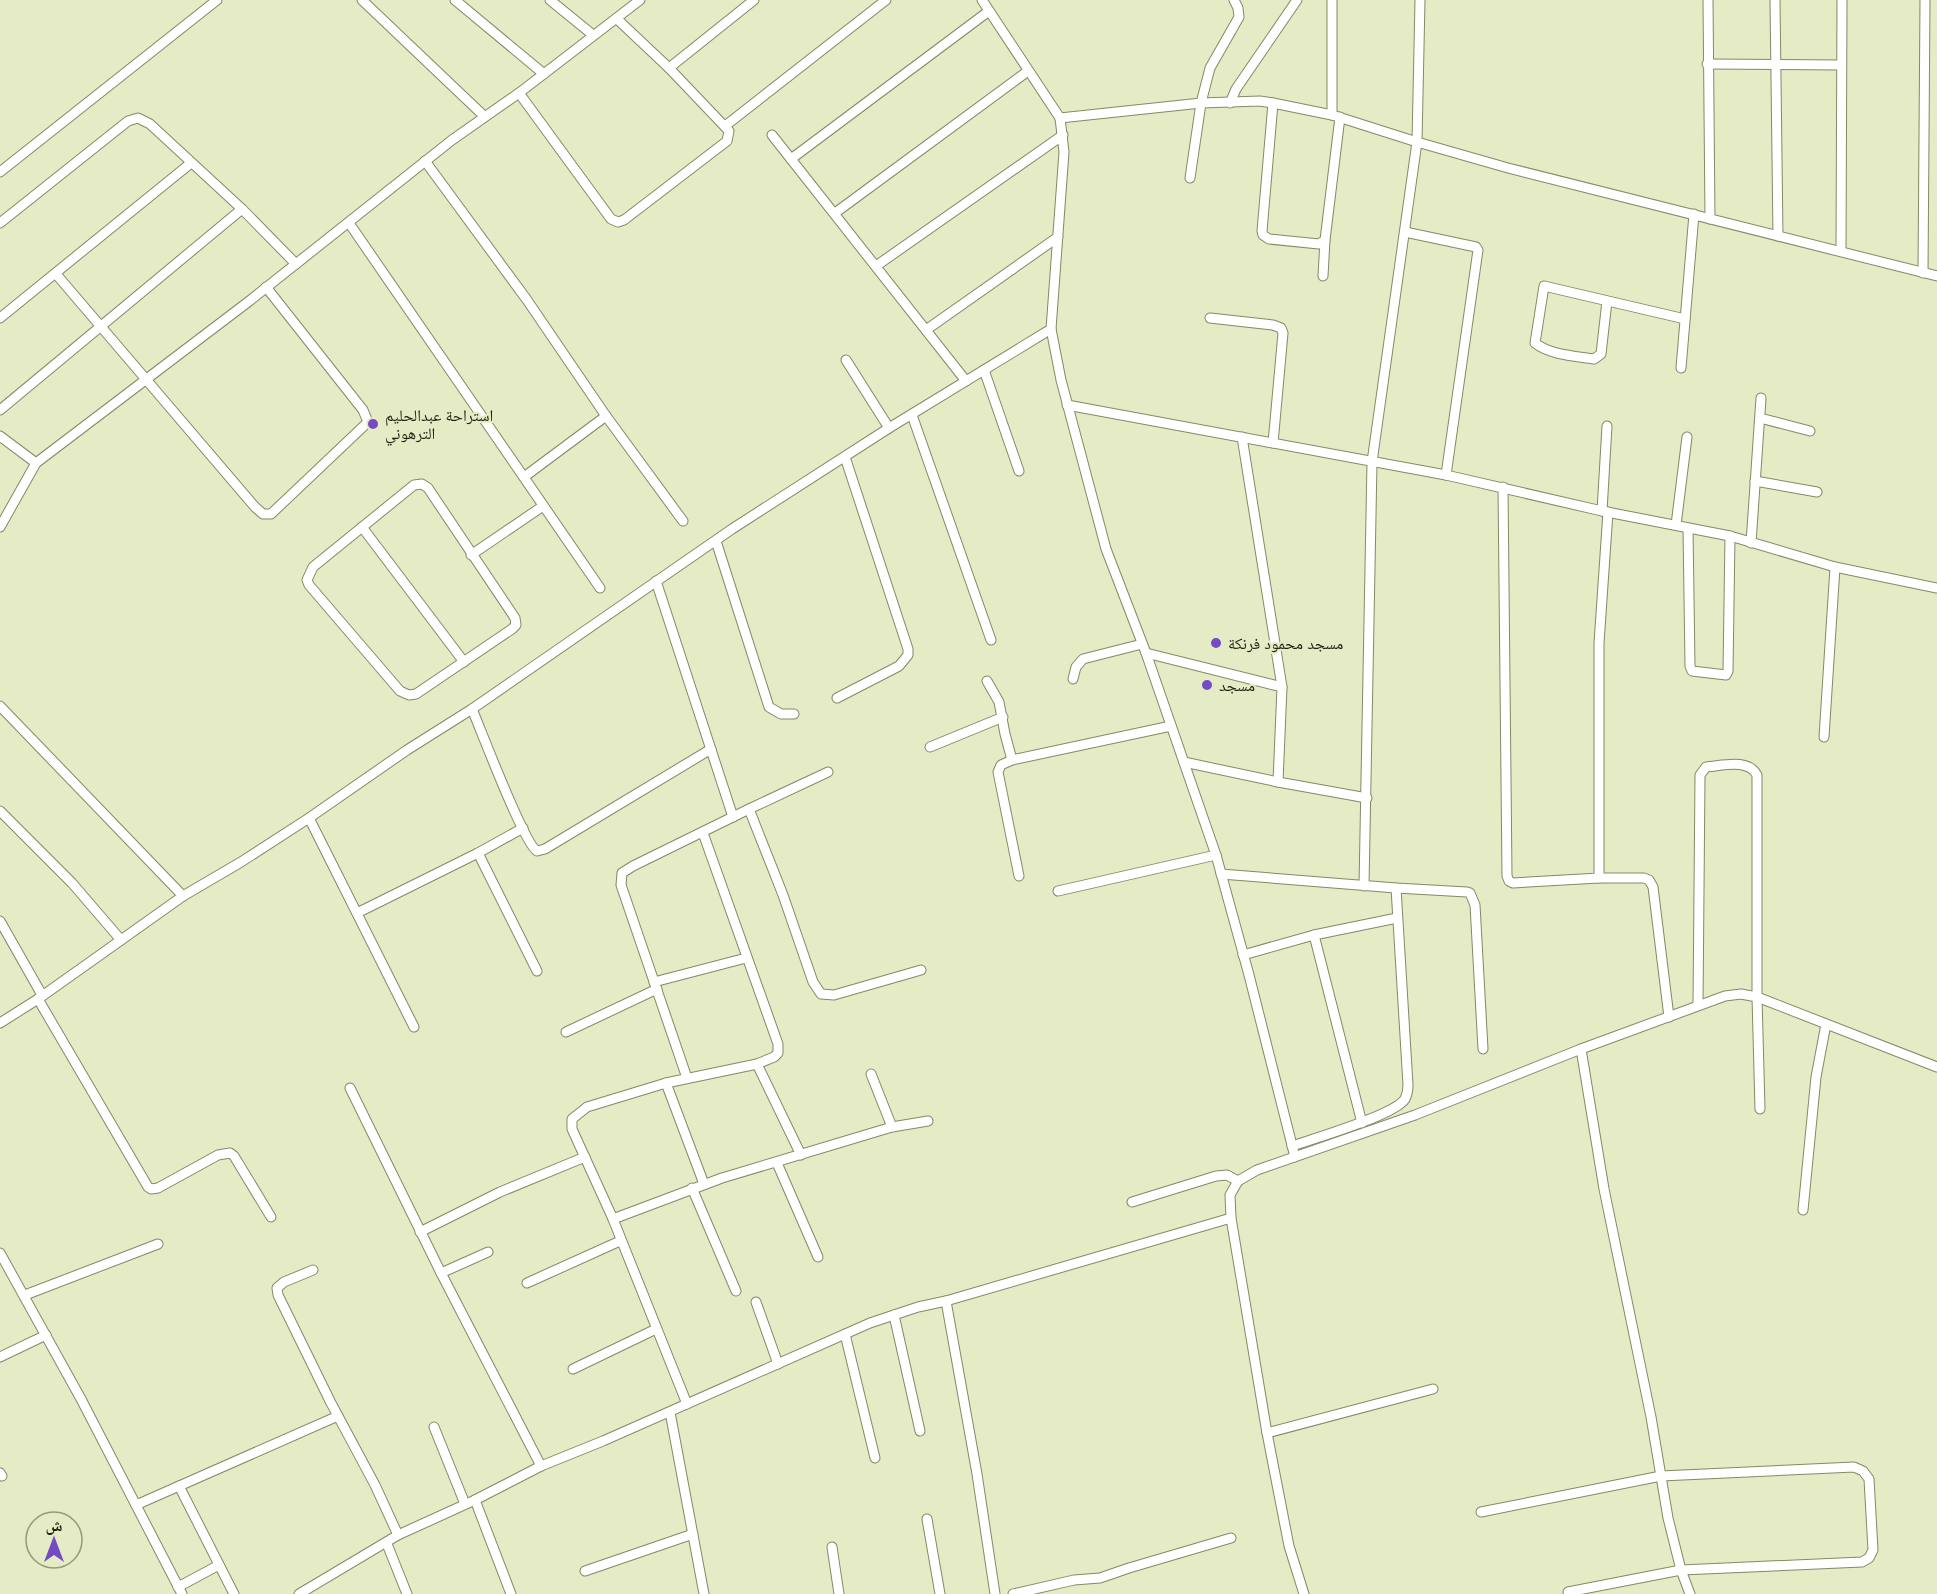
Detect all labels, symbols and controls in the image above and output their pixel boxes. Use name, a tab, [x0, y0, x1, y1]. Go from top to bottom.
place label: استراحة عبدالحليم الترهوني	[385, 404, 493, 446]
marker: استراحة عبدالحليم الترهوني	[366, 417, 380, 431]
place label: مسجد محمود فرنكة	[1228, 632, 1343, 654]
marker: مسجد محمود فرنكة	[1209, 636, 1223, 650]
place label: مسجد	[1219, 674, 1255, 696]
marker: مسجد	[1200, 678, 1214, 692]
north arrow	[24, 1510, 84, 1570]
text: ش	[46, 1514, 63, 1536]

